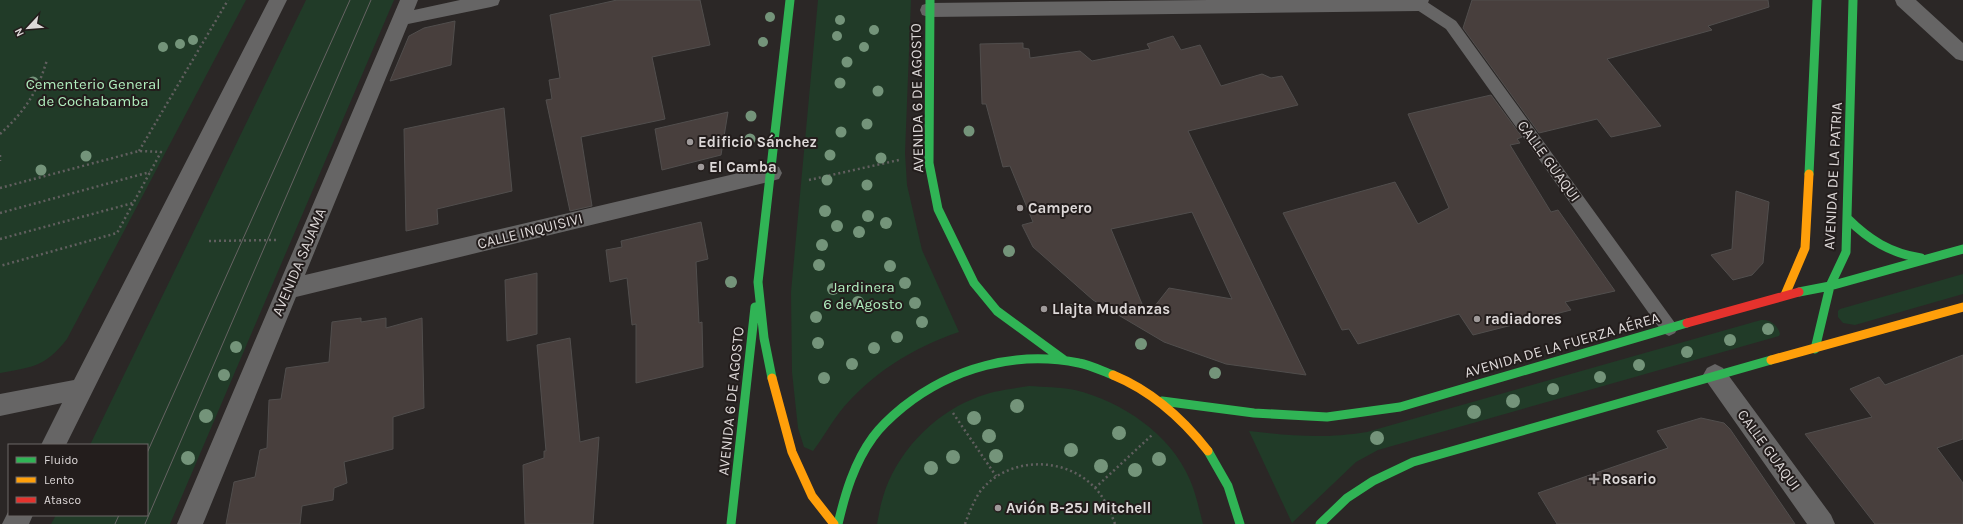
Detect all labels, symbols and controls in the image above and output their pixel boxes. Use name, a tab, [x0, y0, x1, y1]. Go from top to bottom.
north arrow	[8, 8, 48, 48]
street label: AVENIDA 6 DE AGOSTO	[907, 23, 927, 173]
text: N	[12, 26, 27, 39]
park label: Cementerio General de Cochabamba	[26, 75, 160, 110]
street label: AVENIDA DE LA PATRIA	[1820, 101, 1846, 250]
street label: CALLE GUAQUI	[1514, 117, 1584, 205]
place label: Edificio Sánchez	[698, 133, 817, 151]
marker: Edificio Sánchez	[685, 137, 695, 147]
place label: El Camba	[709, 158, 777, 176]
marker: El Camba	[696, 162, 706, 172]
place label: Campero	[1028, 199, 1092, 217]
marker: Campero	[1015, 203, 1025, 213]
street label: AVENIDA SAJAMA	[268, 205, 330, 319]
street label: CALLE INQUISIVI	[475, 209, 585, 253]
park label: Jardinera 6 de Agosto	[823, 278, 903, 313]
place label: Llajta Mudanzas	[1052, 300, 1170, 318]
marker: Llajta Mudanzas	[1039, 304, 1049, 314]
street label: AVENIDA DE LA FUERZA AÉREA	[1462, 308, 1662, 382]
place label: radiadores	[1485, 310, 1562, 328]
marker: radiadores	[1472, 314, 1482, 324]
street label: AVENIDA 6 DE AGOSTO	[714, 326, 748, 476]
street label: CALLE GUAQUI	[1734, 406, 1804, 494]
legend	[8, 444, 148, 516]
text: Fluido	[44, 453, 78, 467]
place label: Rosario	[1602, 470, 1656, 488]
text: Lento	[44, 473, 74, 487]
marker: Rosario	[1589, 474, 1599, 484]
text: Atasco	[44, 493, 81, 507]
place label: Avión B-25J Mitchell	[1006, 499, 1151, 517]
marker: Avión B-25J Mitchell	[993, 503, 1003, 513]

